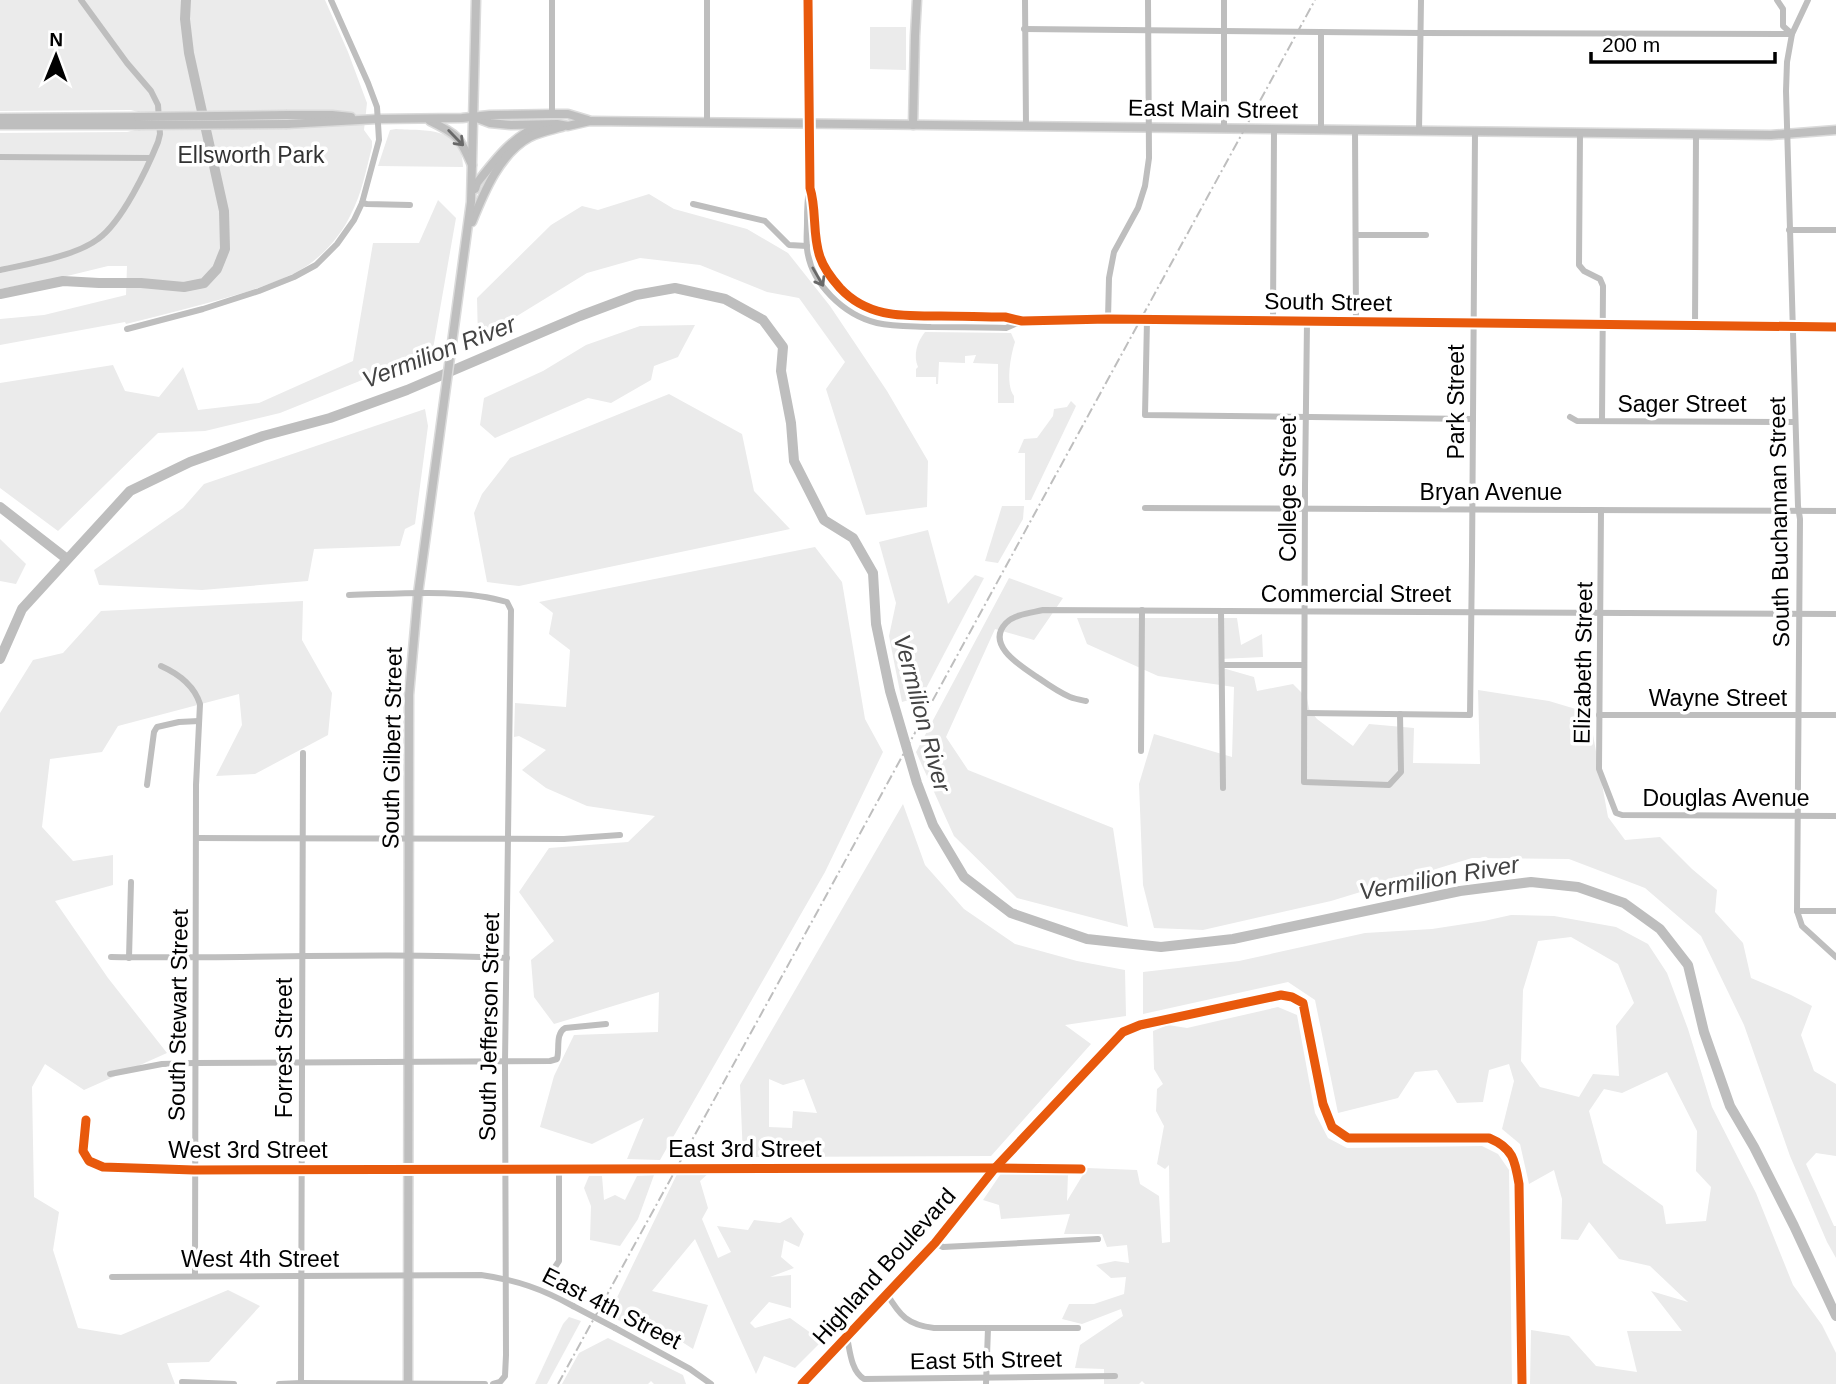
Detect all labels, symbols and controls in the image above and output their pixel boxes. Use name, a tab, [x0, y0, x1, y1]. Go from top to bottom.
north arrow	[21, 21, 91, 91]
scale bar	[1591, 21, 1775, 65]
text: N	[49, 29, 63, 50]
text: 200 m	[1602, 33, 1660, 56]
street label: East Main Street	[1128, 95, 1299, 123]
one-way arrow	[448, 129, 464, 147]
park label: Ellsworth Park	[178, 142, 325, 168]
one-way arrow	[812, 267, 826, 287]
street label: South Street	[1264, 288, 1393, 316]
water label: Vermilion River	[358, 310, 520, 393]
street label: Park Street	[1443, 344, 1469, 460]
street label: Sager Street	[1617, 391, 1747, 417]
street label: South Buchannan Street	[1764, 396, 1794, 648]
street label: College Street	[1275, 416, 1301, 562]
street label: Bryan Avenue	[1420, 479, 1562, 505]
street label: Commercial Street	[1261, 581, 1452, 607]
street label: Elizabeth Street	[1569, 581, 1597, 744]
water label: Vermilion River	[889, 631, 957, 795]
street label: South Gilbert Street	[377, 646, 407, 849]
street label: Wayne Street	[1649, 685, 1788, 711]
street label: Douglas Avenue	[1642, 785, 1810, 811]
water label: Vermilion River	[1357, 850, 1522, 905]
street label: South Stewart Street	[163, 908, 193, 1121]
street label: South Jefferson Street	[474, 912, 504, 1141]
street label: Forrest Street	[271, 977, 297, 1118]
street label: East 3rd Street	[668, 1136, 822, 1162]
street label: West 3rd Street	[168, 1137, 328, 1163]
street label: Highland Boulevard	[807, 1183, 961, 1349]
street label: West 4th Street	[181, 1246, 340, 1272]
street label: East 4th Street	[538, 1262, 686, 1354]
street label: East 5th Street	[910, 1346, 1063, 1374]

